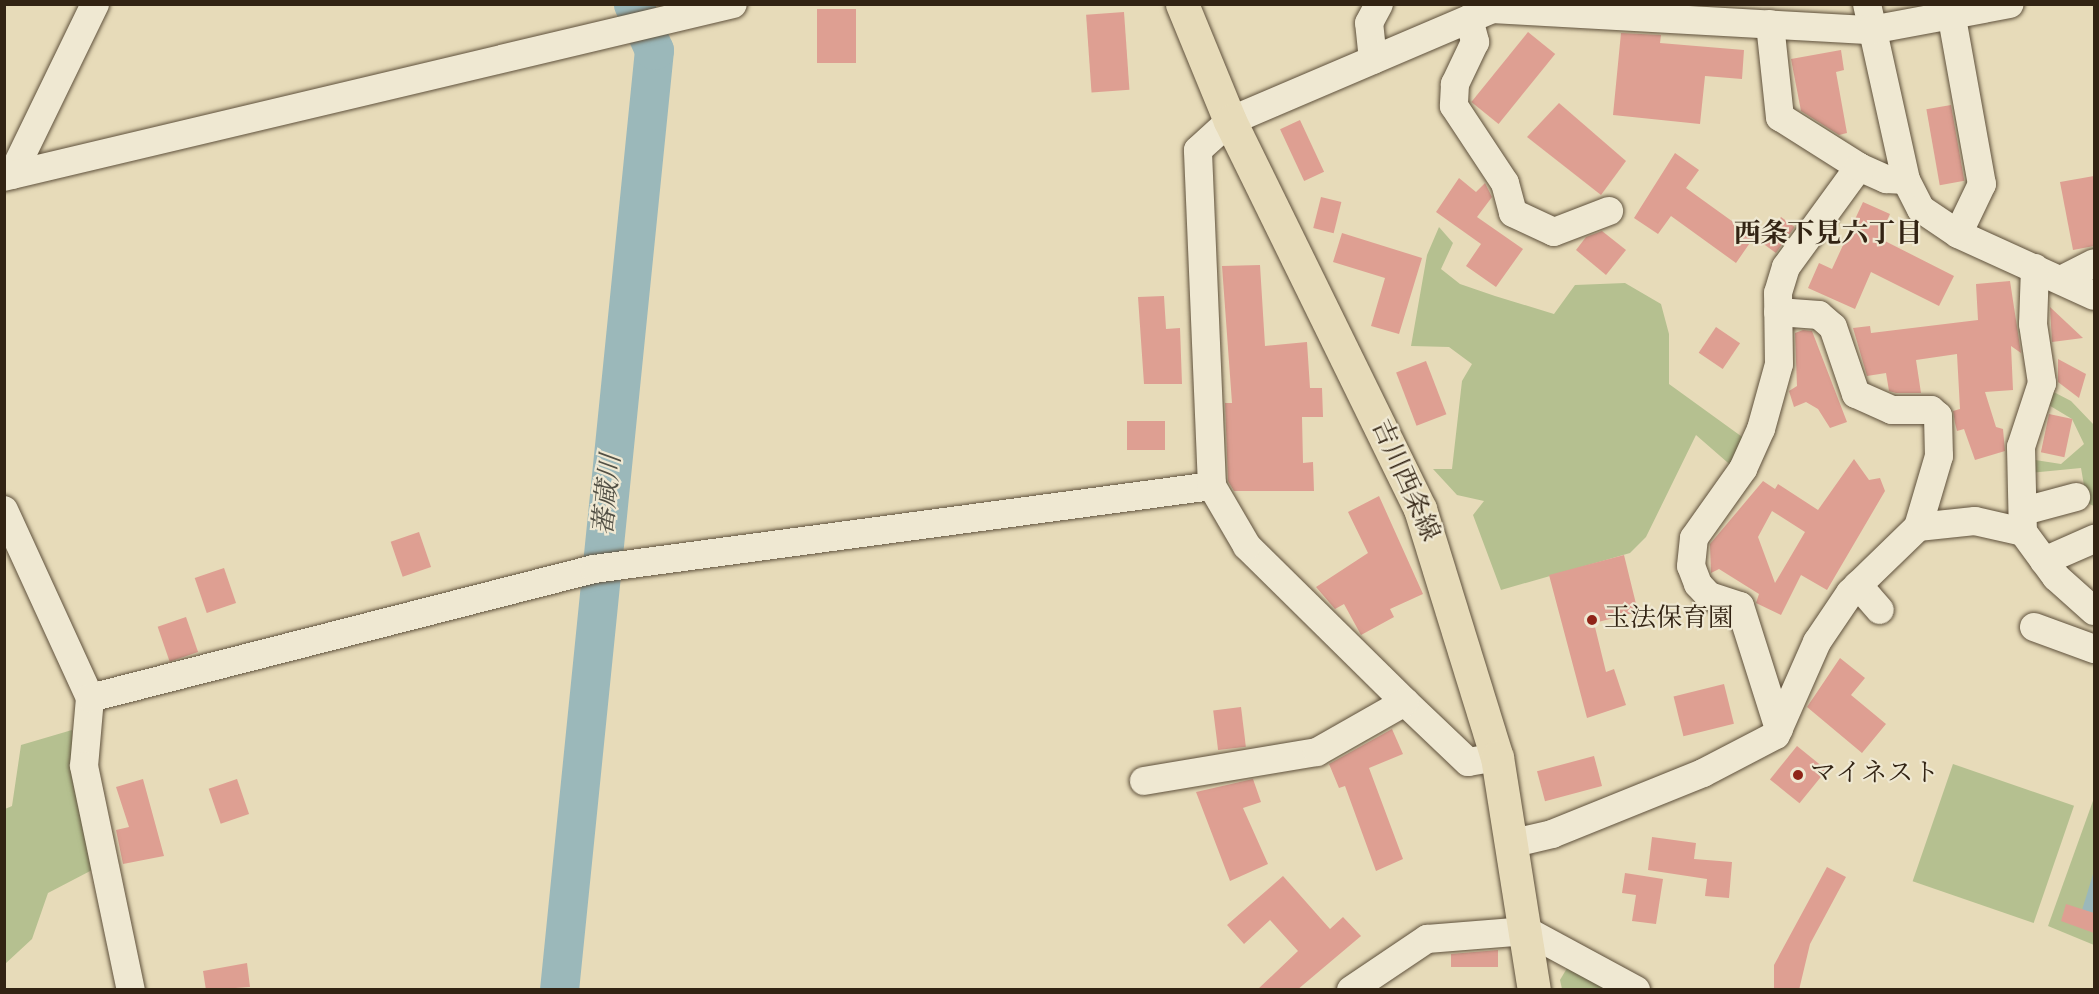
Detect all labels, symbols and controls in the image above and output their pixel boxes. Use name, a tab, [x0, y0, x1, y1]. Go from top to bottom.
district label: 西条下見六丁目	[1734, 220, 1922, 252]
street label: 吉川西条線	[1363, 415, 1445, 547]
water label: 蕃蔵川	[589, 453, 629, 537]
place label: 玉法保育園	[1604, 604, 1734, 636]
marker: 玉法保育園	[1585, 613, 1599, 627]
place label: マイネスト	[1810, 759, 1940, 791]
marker: マイネスト	[1791, 768, 1805, 782]

